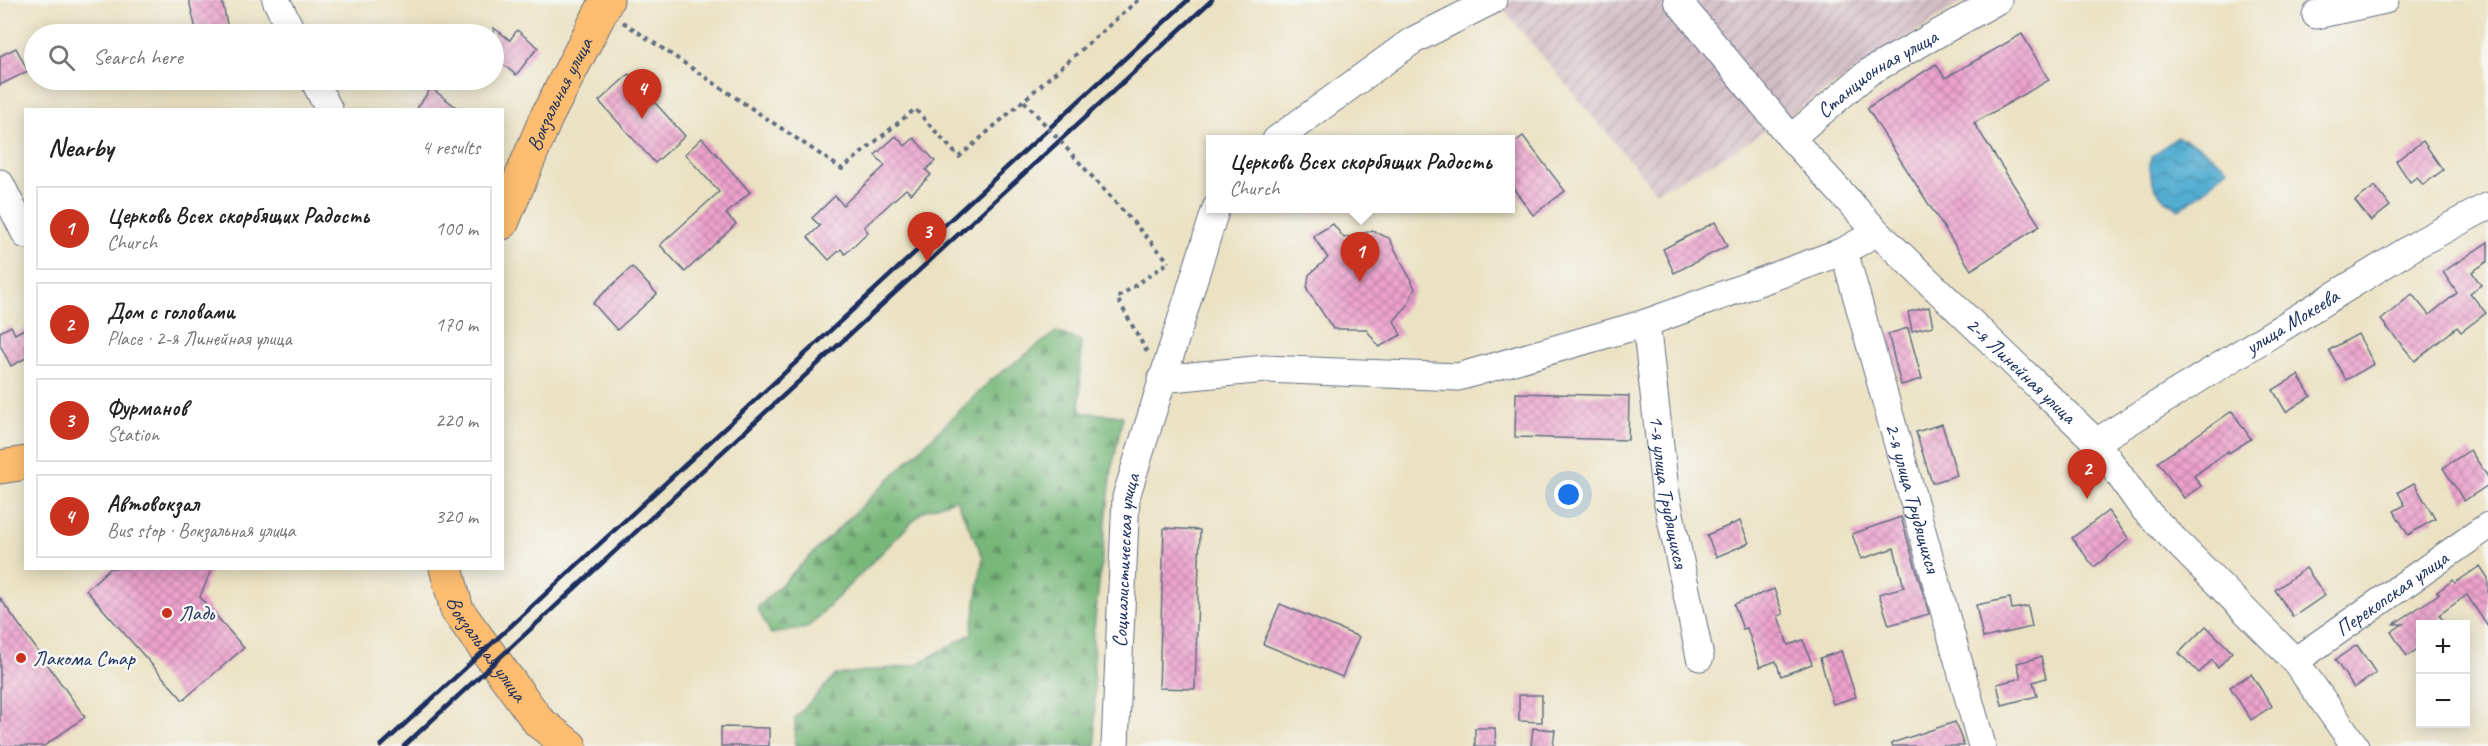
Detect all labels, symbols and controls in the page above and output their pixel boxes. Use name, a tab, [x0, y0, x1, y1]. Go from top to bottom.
street label: Станционная улица	[1811, 23, 1943, 124]
search box	[24, 24, 504, 90]
street label: Вокзальная улица	[521, 32, 599, 155]
icon: search	[45, 41, 78, 74]
text: Search here	[93, 43, 183, 71]
pin: 4	[622, 70, 662, 119]
text: Nearby	[48, 131, 113, 164]
text: 4 results	[421, 135, 480, 160]
popup	[1206, 135, 1515, 213]
text: Церковь Всех скорбящих Радость	[1229, 148, 1492, 176]
text: Church	[1229, 176, 1279, 201]
text: Церковь Всех скорбящих Радость	[107, 202, 369, 230]
pin: 3	[908, 212, 946, 262]
text: 1	[65, 216, 74, 241]
text: 100 m	[435, 216, 478, 241]
text: Church	[107, 230, 157, 255]
pin: 1	[1340, 232, 1380, 282]
street label: улица Мокеева	[2239, 282, 2345, 361]
text: Дом с головами	[107, 298, 235, 326]
street label: 2-я Линейная улица	[1961, 311, 2083, 430]
text: 2	[65, 312, 74, 337]
text: 170 m	[435, 312, 478, 337]
text: Place · 2-я Линейная улица	[107, 326, 291, 351]
text: Фурманов	[107, 394, 187, 422]
text: 3	[65, 408, 74, 433]
text: 220 m	[435, 408, 478, 433]
street label: 1-я улица Трудящихся	[1644, 414, 1694, 571]
street label: 2-я улица Трудящихся	[1880, 420, 1946, 577]
text: Station	[107, 422, 159, 447]
pin: 2	[2068, 450, 2106, 499]
street label: Социалистическая улица	[1106, 469, 1146, 648]
your location	[1554, 480, 1583, 509]
text: Автовокзал	[107, 490, 199, 518]
text: 4	[65, 504, 74, 529]
text: 320 m	[435, 504, 478, 529]
text: Bus stop · Вокзальная улица	[107, 518, 295, 543]
street label: Перекопская улица	[2330, 544, 2454, 642]
street label: Вокзальная улица	[441, 594, 534, 708]
place label: Ладь	[179, 600, 215, 626]
marker: Ладь	[160, 606, 174, 620]
map controls	[2416, 620, 2470, 728]
button: +	[2416, 620, 2470, 674]
place label: Лакома Стар	[33, 645, 136, 671]
marker: Лакома Стар	[14, 651, 28, 665]
button: −	[2416, 674, 2470, 728]

